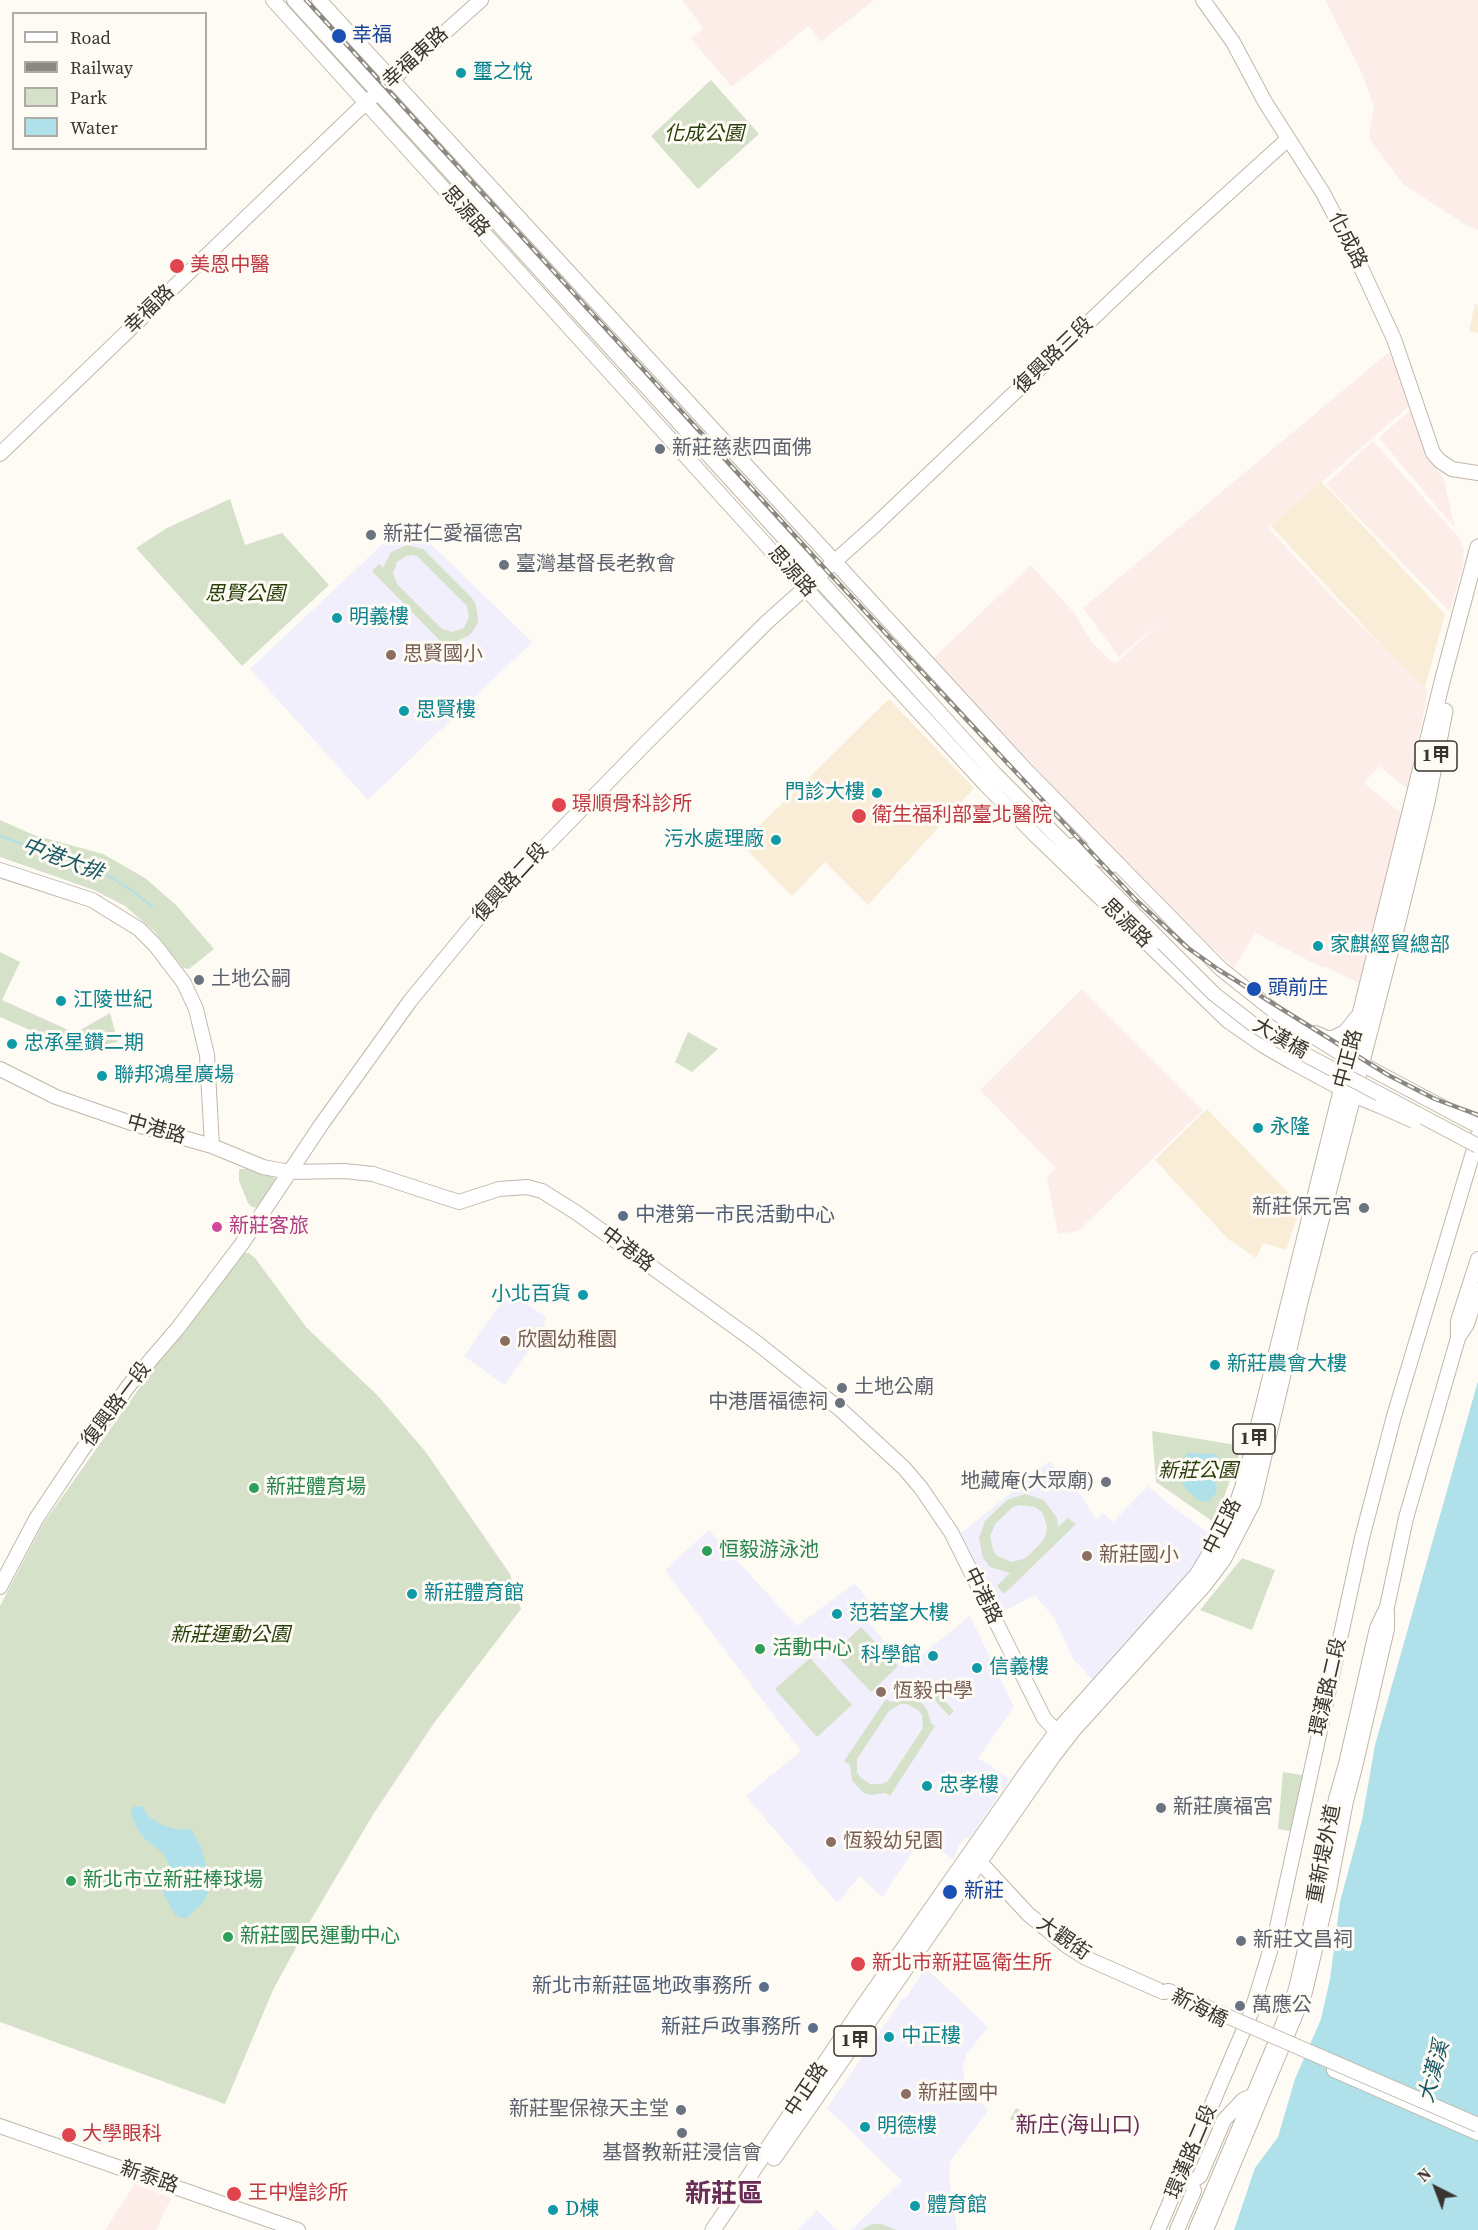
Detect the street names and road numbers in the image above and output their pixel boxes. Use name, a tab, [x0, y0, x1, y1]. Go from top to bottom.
street label: 幸福東路	[378, 22, 454, 94]
street label: 思源路	[436, 182, 494, 242]
street label: 化成路	[1323, 209, 1371, 273]
street label: 幸福路	[120, 281, 180, 339]
street label: 復興路三段	[1010, 313, 1098, 399]
street label: 思源路	[762, 542, 820, 602]
road number: 1甲	[1415, 741, 1457, 771]
street label: 復興路二段	[468, 838, 554, 928]
street label: 思源路	[1096, 895, 1156, 953]
street label: 大漢橋	[1248, 1014, 1312, 1064]
street label: 中正路	[1330, 1027, 1368, 1091]
street label: 中港路	[124, 1110, 188, 1150]
street label: 中港路	[596, 1222, 658, 1278]
street label: 復興路一段	[77, 1358, 157, 1452]
road number: 1甲	[1233, 1424, 1275, 1454]
street label: 中正路	[1199, 1495, 1247, 1559]
street label: 中港路	[958, 1564, 1006, 1628]
street label: 環漢路二段	[1306, 1636, 1352, 1738]
street label: 重新堤外道	[1304, 1803, 1346, 1905]
street label: 大觀街	[1032, 1912, 1094, 1966]
street label: 新海橋	[1167, 1985, 1231, 2033]
road number: 1甲	[834, 2026, 876, 2056]
street label: 中正路	[780, 2058, 834, 2122]
street label: 環漢路二段	[1161, 2101, 1223, 2203]
street label: 新泰路	[117, 2157, 181, 2199]

